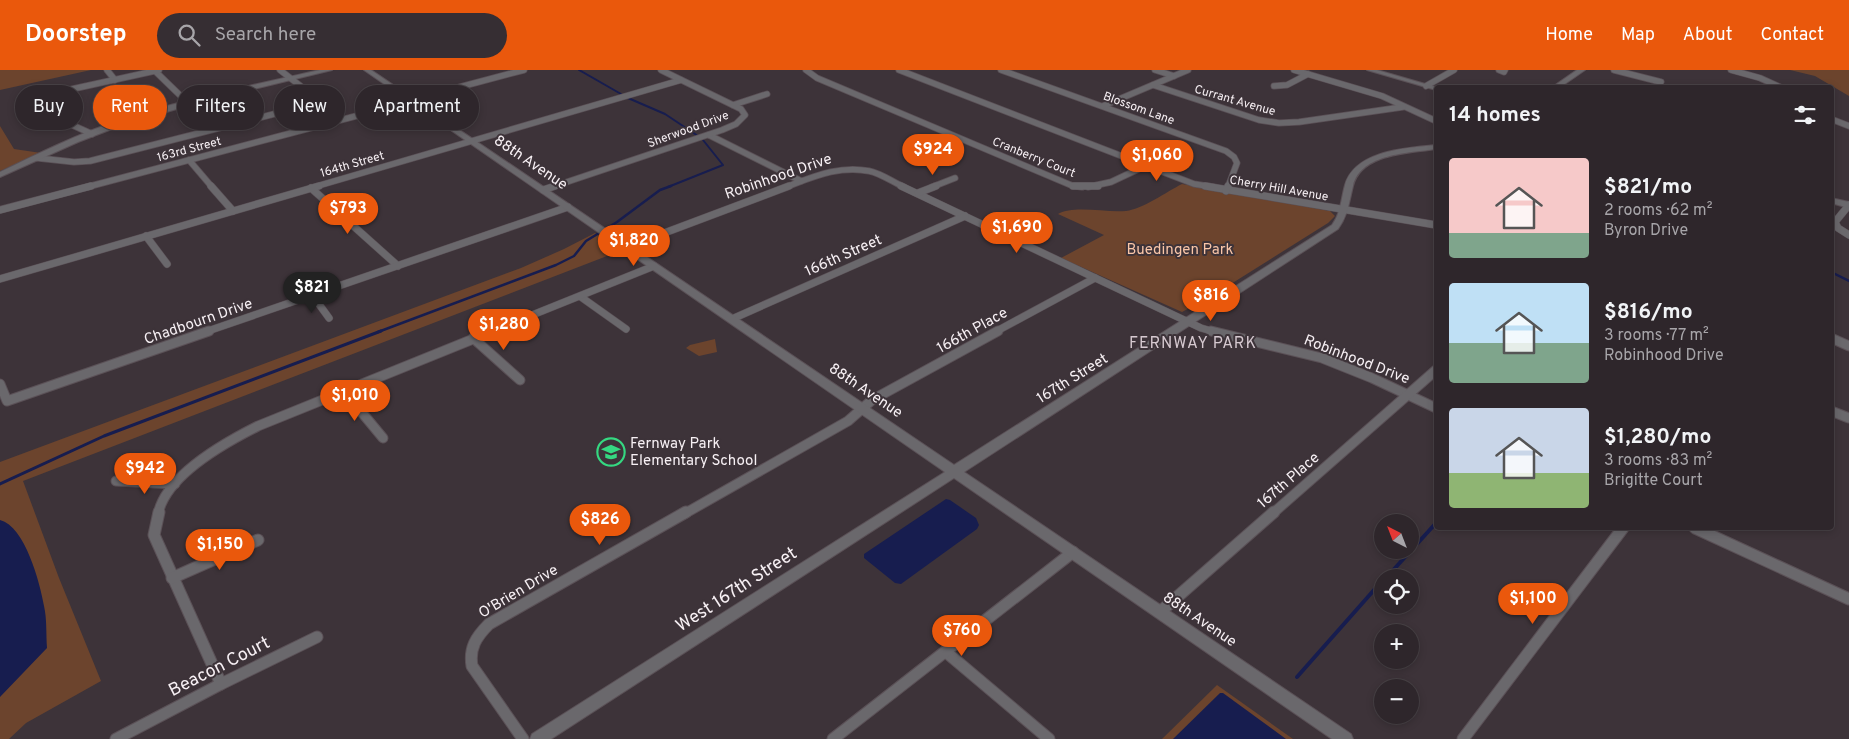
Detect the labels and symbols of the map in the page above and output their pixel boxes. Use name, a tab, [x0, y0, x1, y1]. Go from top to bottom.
street label: Currant Avenue	[1192, 82, 1277, 120]
street label: Blossom Lane	[1101, 89, 1177, 129]
street label: Sherwood Drive	[645, 108, 731, 152]
street label: 88th Avenue	[490, 132, 571, 195]
street label: 163rd Street	[155, 134, 223, 166]
pin: $924	[903, 134, 963, 176]
street label: Cranberry Court	[990, 134, 1078, 182]
pin: $1,060	[1116, 140, 1198, 182]
street label: 164th Street	[318, 148, 386, 182]
street label: Robinhood Drive	[722, 150, 835, 205]
street label: Cherry Hill Avenue	[1228, 172, 1329, 206]
pin: $793	[318, 192, 378, 235]
pin: $1,690	[976, 212, 1058, 254]
pin: $1,820	[593, 224, 675, 267]
street label: 166th Street	[802, 231, 885, 282]
park label: Buedingen Park	[1127, 241, 1234, 260]
pin: $821	[282, 272, 342, 314]
pin: $816	[1181, 280, 1241, 322]
street label: Chadbourn Drive	[142, 295, 255, 350]
street label: 166th Place	[934, 304, 1011, 359]
pin: $1,280	[463, 308, 545, 351]
street label: Robinhood Drive	[1301, 331, 1412, 389]
district label: FERNWAY PARK	[1129, 334, 1257, 354]
street label: 167th Street	[1034, 350, 1112, 409]
street label: 88th Avenue	[825, 360, 906, 423]
pin: $1,010	[314, 380, 396, 422]
place label: Fernway Park Elementary School	[630, 435, 757, 471]
school or university icon: Fernway Park Elementary School	[596, 437, 626, 467]
street label: 167th Place	[1254, 449, 1324, 513]
pin: $942	[115, 452, 175, 495]
pin: $826	[570, 504, 630, 546]
north arrow	[1374, 514, 1419, 559]
pin: $1,150	[179, 528, 261, 571]
street label: West 167th Street	[672, 543, 802, 638]
street label: O'Brien Drive	[476, 561, 562, 623]
pin: $1,100	[1492, 582, 1574, 625]
street label: 88th Avenue	[1159, 589, 1240, 652]
pin: $760	[932, 614, 992, 657]
street label: Beacon Court	[165, 632, 274, 703]

